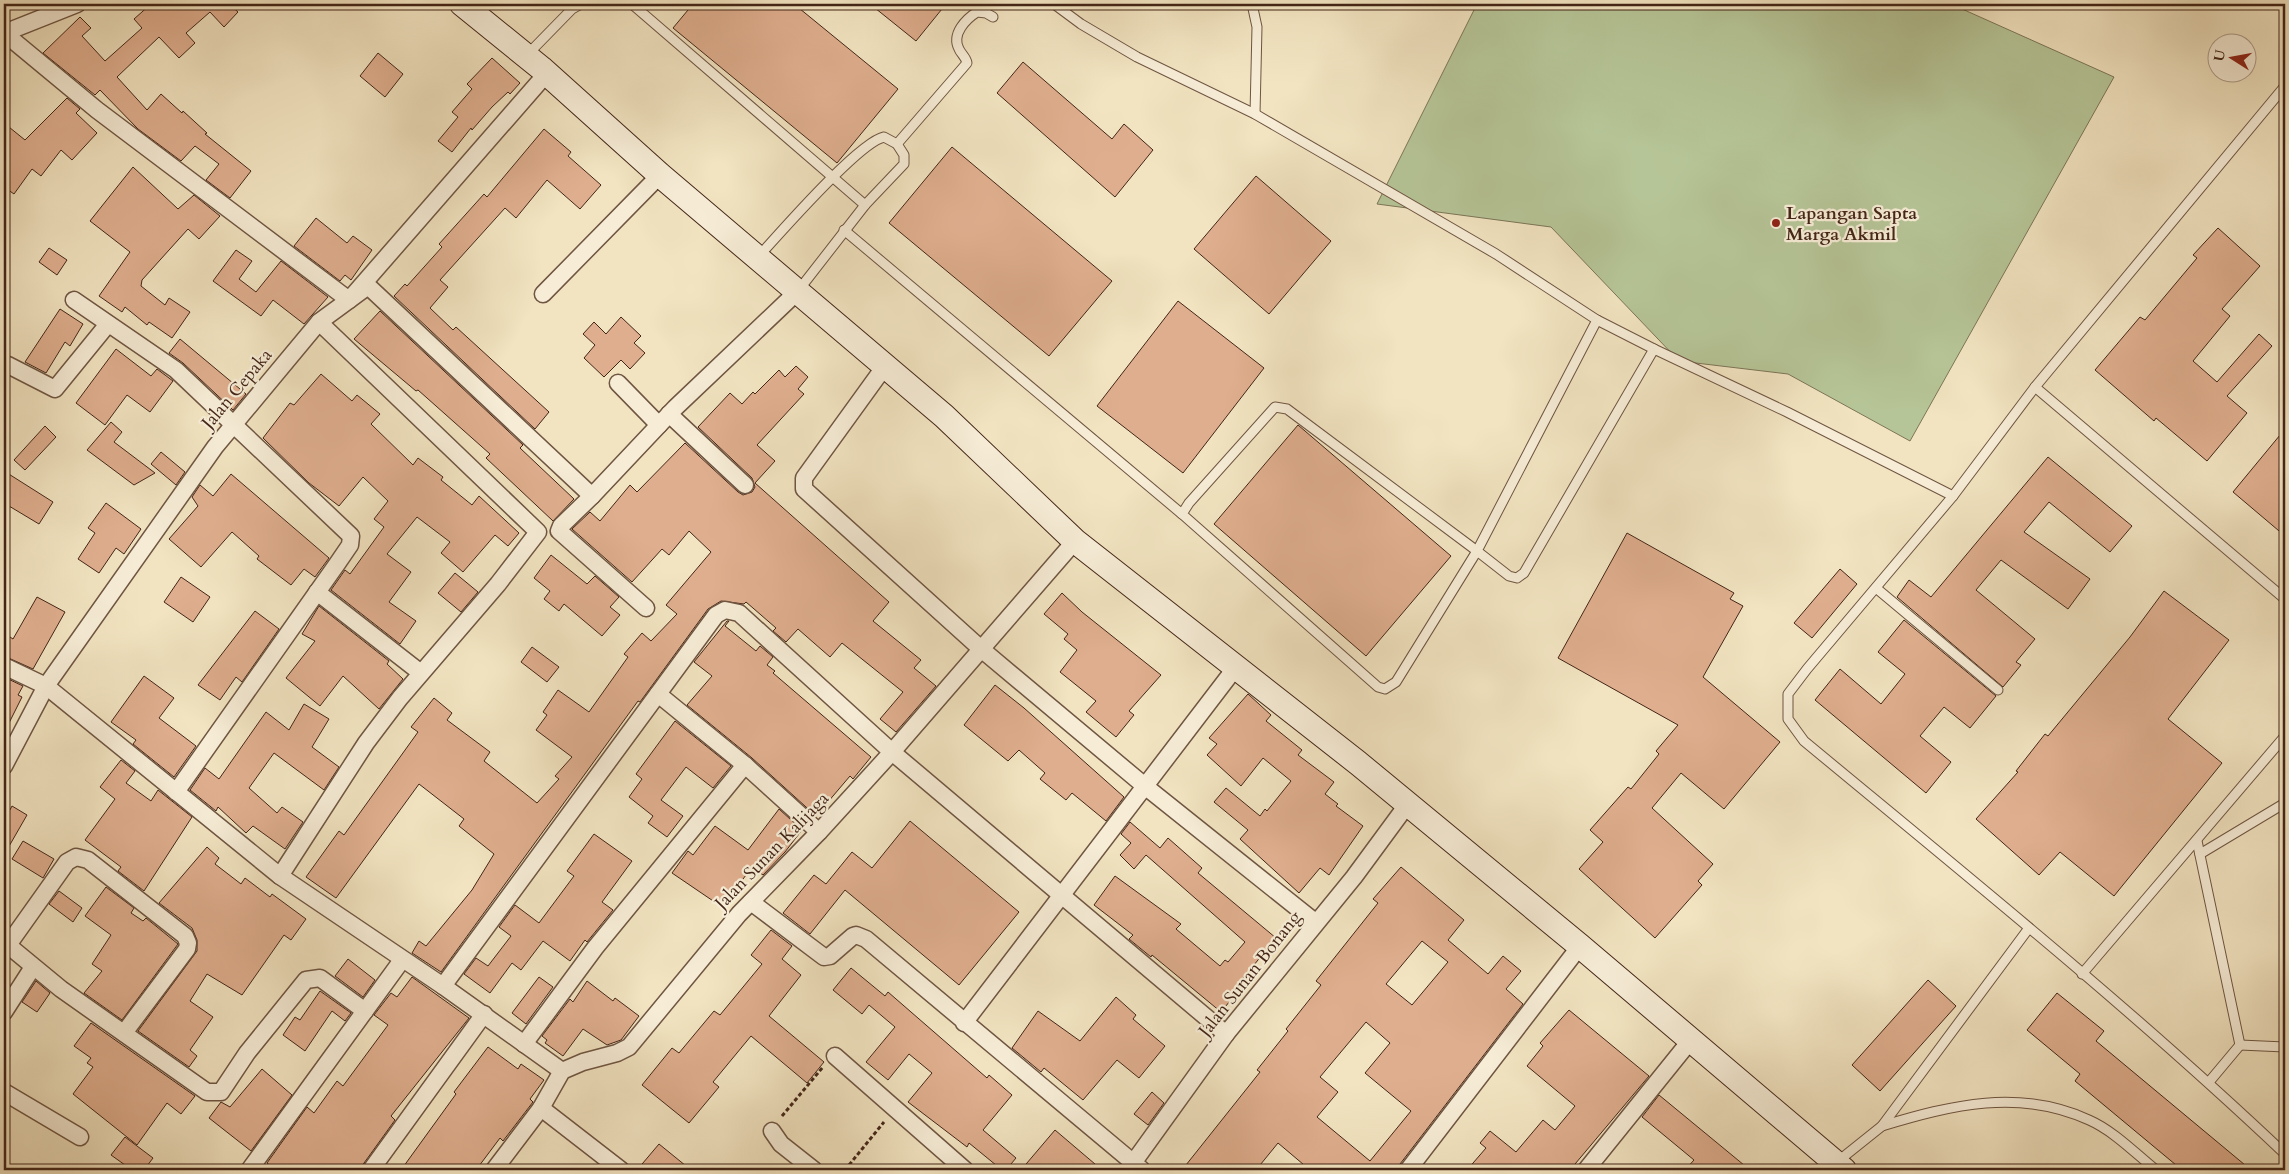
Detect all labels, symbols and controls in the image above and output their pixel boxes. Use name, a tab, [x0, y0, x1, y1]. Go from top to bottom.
north arrow	[2206, 32, 2256, 82]
text: U	[2209, 48, 2230, 63]
place label: Lapangan Sapta Marga Akmil	[1786, 201, 1917, 247]
marker: Lapangan Sapta Marga Akmil	[1770, 217, 1782, 229]
street label: Jalan Cepaka	[194, 343, 278, 437]
street label: Jalan Sunan Kalijaga	[707, 786, 835, 918]
street label: Jalan Sunan Bonang	[1191, 905, 1308, 1045]

